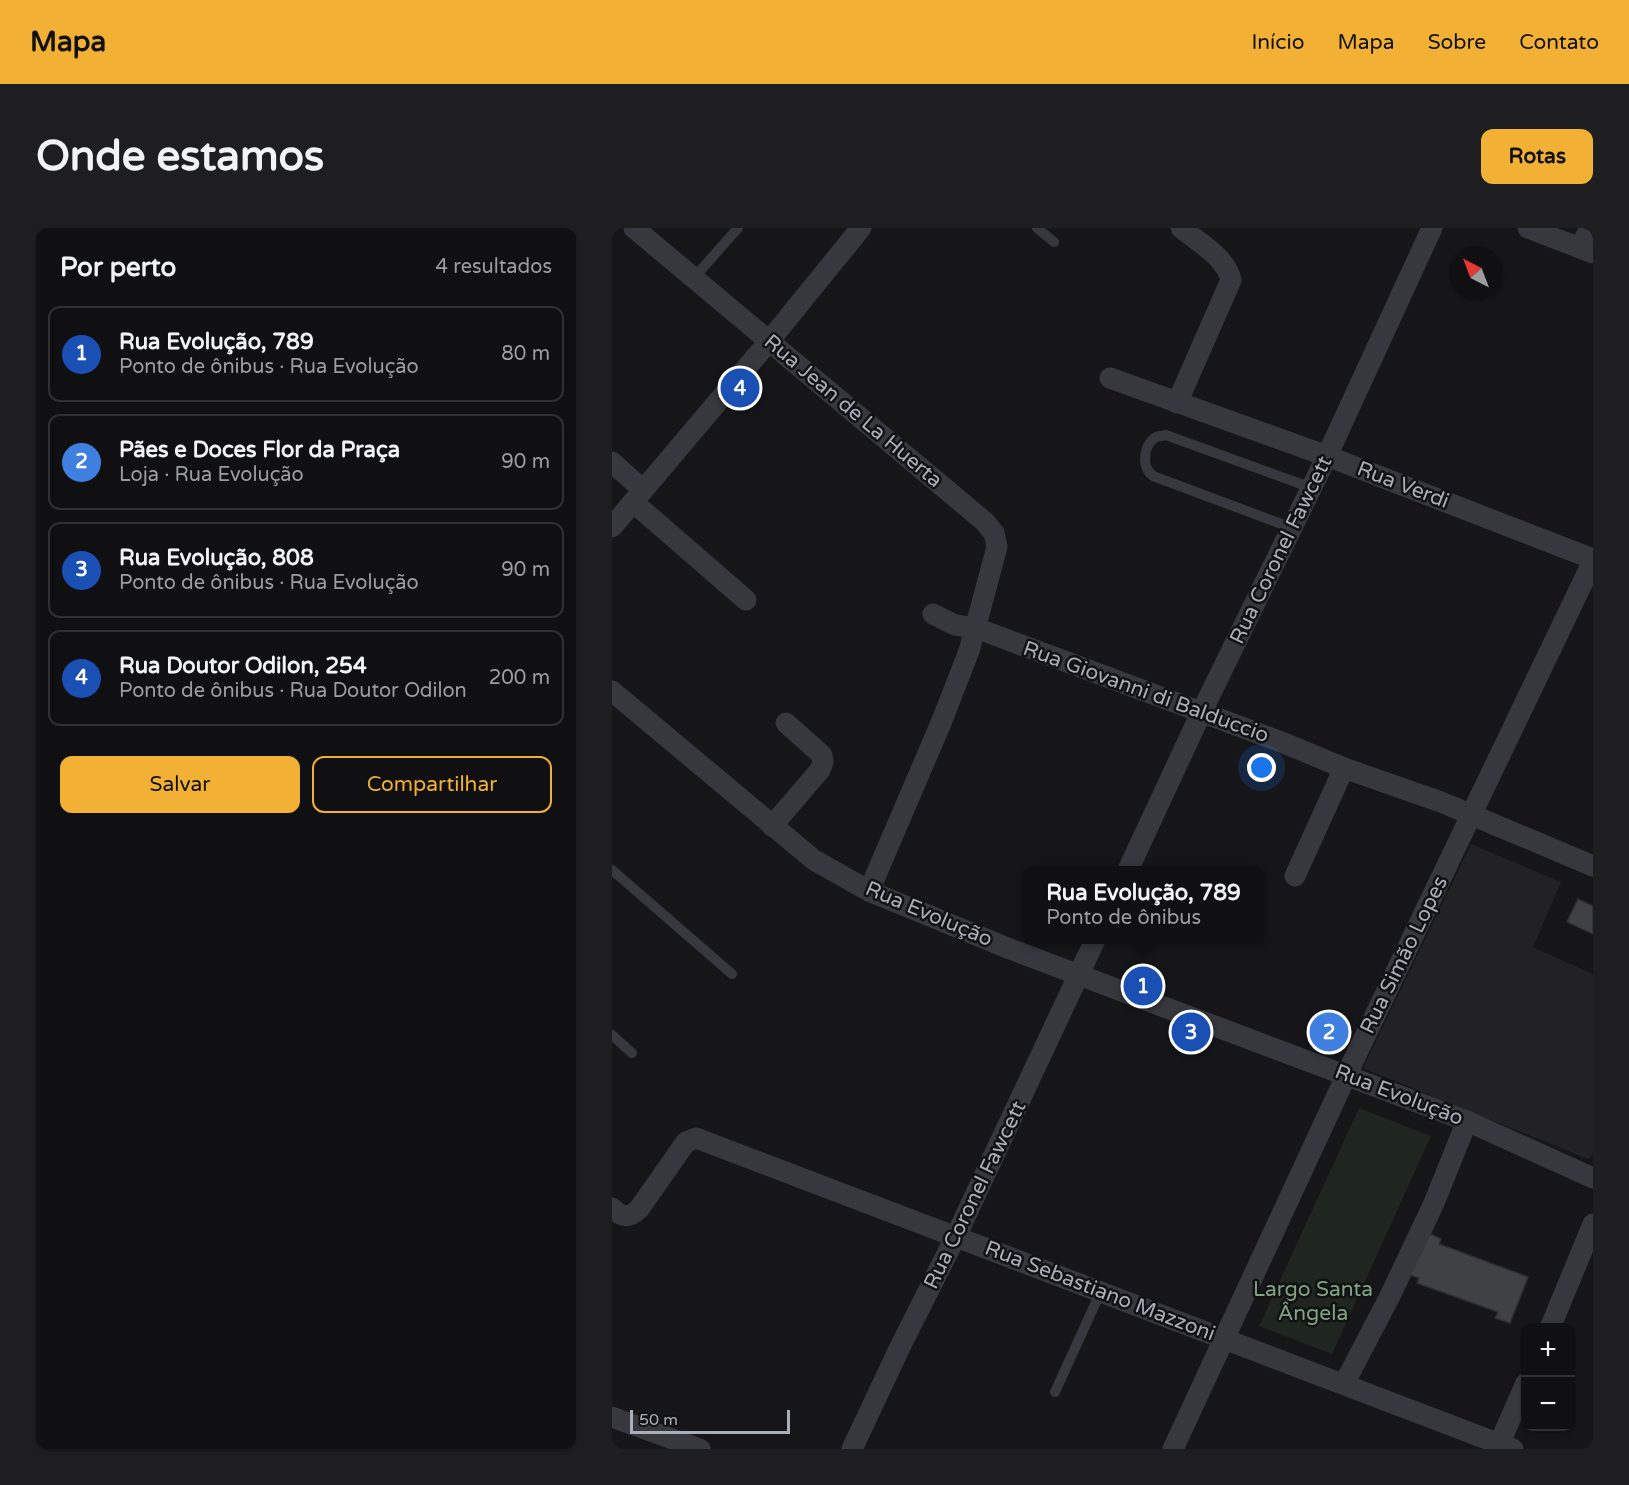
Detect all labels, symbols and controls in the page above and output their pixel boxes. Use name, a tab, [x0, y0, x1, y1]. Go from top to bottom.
text: Mapa	[30, 25, 106, 59]
text: Início	[1252, 30, 1304, 55]
text: Mapa	[1337, 30, 1395, 55]
text: Sobre	[1428, 30, 1486, 55]
text: Contato	[1519, 30, 1599, 55]
button: Rotas	[1481, 129, 1593, 184]
text: Onde estamos	[36, 131, 324, 182]
north arrow	[1449, 246, 1503, 300]
text: Por perto	[60, 252, 176, 283]
text: 4 resultados	[436, 255, 552, 279]
text: Rua Evolução, 789	[119, 329, 314, 355]
street label: Rua Jean de La Huerta	[759, 329, 947, 493]
text: 1	[75, 342, 88, 366]
text: 80 m	[501, 342, 550, 366]
text: Ponto de ônibus · Rua Evolução	[119, 355, 419, 379]
pin: 4	[720, 366, 760, 410]
text: Pães e Doces Flor da Praça	[119, 437, 400, 463]
text: 2	[75, 450, 88, 474]
text: 90 m	[501, 450, 550, 474]
street label: Rua Coronel Fawcett	[1225, 452, 1337, 648]
street label: Rua Verdi	[1353, 456, 1453, 514]
text: Loja · Rua Evolução	[119, 463, 304, 487]
text: Rua Evolução, 808	[119, 545, 314, 571]
text: 3	[75, 558, 88, 582]
text: 90 m	[501, 558, 550, 582]
text: Ponto de ônibus · Rua Evolução	[119, 571, 419, 595]
street label: Rua Giovanni di Balduccio	[1020, 636, 1272, 748]
text: Rua Doutor Odilon, 254	[119, 653, 367, 679]
text: 4	[75, 666, 88, 690]
text: 200 m	[489, 666, 550, 690]
text: Ponto de ônibus · Rua Doutor Odilon	[119, 679, 467, 703]
your location	[1247, 753, 1276, 782]
button: Salvar	[60, 756, 300, 813]
button: Compartilhar	[312, 756, 552, 813]
popup	[1022, 866, 1265, 944]
street label: Rua Simão Lopes	[1355, 872, 1453, 1038]
street label: Rua Evolução	[862, 876, 996, 952]
text: Rua Evolução, 789	[1046, 880, 1241, 906]
text: Ponto de ônibus	[1046, 906, 1201, 930]
pin: 1	[1124, 964, 1162, 1008]
pin: 3	[1172, 1010, 1210, 1054]
pin: 2	[1310, 1010, 1348, 1054]
street label: Rua Evolução	[1331, 1059, 1467, 1131]
street label: Rua Coronel Fawcett	[919, 1097, 1031, 1293]
street label: Rua Sebastiano Mazzoni	[981, 1235, 1219, 1347]
park label: Largo Santa Ângela	[1253, 1277, 1373, 1326]
map controls	[1521, 1323, 1575, 1431]
button: +	[1521, 1323, 1575, 1377]
button: −	[1521, 1377, 1575, 1431]
scale bar	[630, 1407, 790, 1434]
text: 50 m	[639, 1410, 678, 1430]

